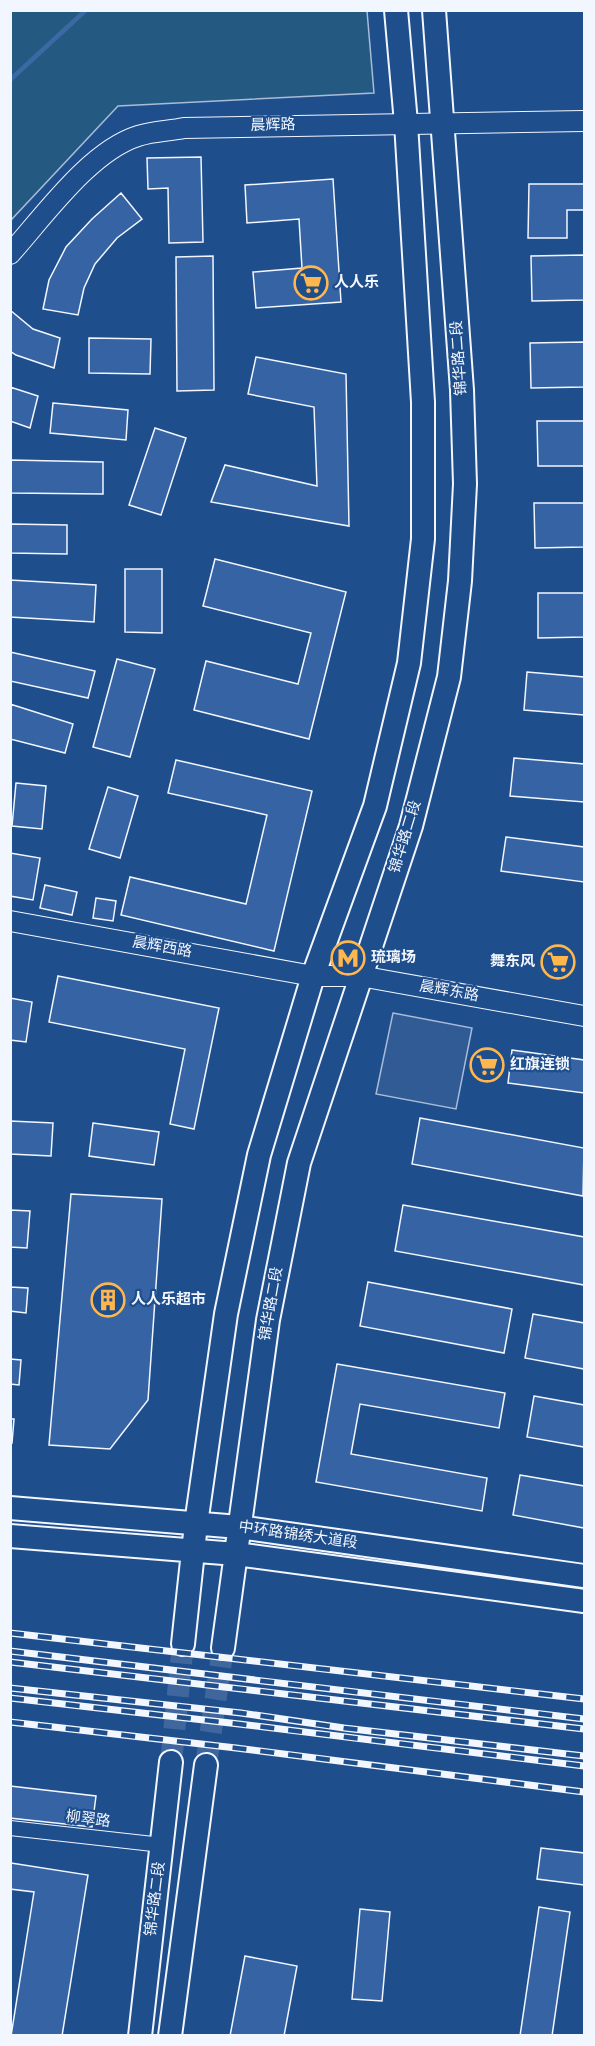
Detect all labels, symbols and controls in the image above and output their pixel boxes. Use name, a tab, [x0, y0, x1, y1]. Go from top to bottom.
street label: 晨辉路	[250, 116, 296, 136]
supermarket icon: 人人乐	[293, 265, 329, 301]
place label: 人人乐	[334, 274, 379, 293]
street label: 锦华路二段	[447, 320, 472, 396]
street label: 锦华路二段	[385, 798, 426, 876]
street label: 晨辉西路	[131, 933, 193, 963]
metro station icon: 琉璃场	[330, 940, 366, 976]
supermarket icon: 舞东风	[540, 944, 576, 980]
place label: 琉璃场	[371, 949, 416, 968]
place label: 舞东风	[490, 953, 535, 972]
street label: 晨辉东路	[418, 977, 480, 1007]
supermarket icon: 红旗连锁	[469, 1047, 505, 1083]
place label: 红旗连锁	[510, 1055, 570, 1075]
street label: 锦华路二段	[255, 1265, 288, 1343]
building icon: 人人乐超市	[90, 1282, 126, 1318]
place label: 人人乐超市	[131, 1291, 206, 1310]
street label: 中环路锦绣大道段	[237, 1518, 359, 1554]
street label: 柳翠路	[65, 1808, 111, 1832]
street label: 锦华路二段	[141, 1860, 170, 1937]

